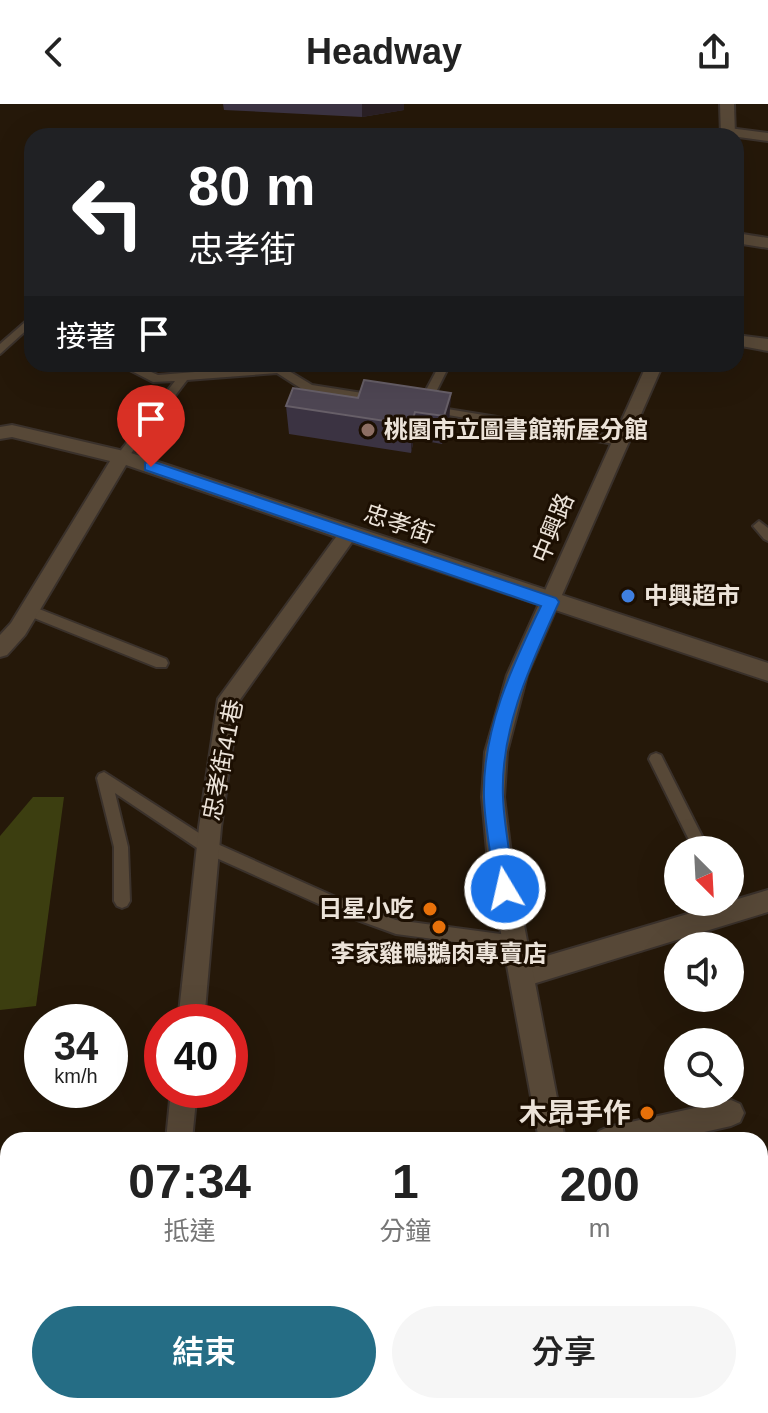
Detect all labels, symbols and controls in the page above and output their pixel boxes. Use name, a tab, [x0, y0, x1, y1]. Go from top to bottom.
icon: back	[32, 30, 76, 74]
icon: share	[692, 30, 736, 74]
text: Headway	[306, 31, 462, 72]
text: 80 m	[188, 154, 316, 217]
icon: left	[56, 160, 160, 264]
text: 忠孝街	[188, 229, 296, 270]
icon: arrive	[132, 312, 176, 356]
text: 接著	[56, 320, 116, 353]
pin	[117, 385, 185, 467]
icon: arrive	[129, 397, 173, 441]
place label: 桃園市立圖書館新屋分館	[384, 416, 648, 443]
marker: 桃園市立圖書館新屋分館	[359, 421, 377, 439]
street label: 中興路	[527, 489, 579, 566]
street label: 忠孝街	[361, 499, 438, 548]
place label: 中興超市	[644, 582, 740, 609]
marker: 中興超市	[619, 587, 637, 605]
street label: 忠孝街41巷	[198, 697, 247, 823]
north arrow	[664, 836, 744, 916]
map controls	[664, 836, 744, 1108]
position arrow	[463, 847, 547, 931]
place label: 日星小吃	[318, 895, 414, 922]
marker: 日星小吃	[421, 900, 439, 918]
marker: 李家雞鴨鵝肉專賣店	[430, 918, 448, 936]
button: sound	[664, 932, 744, 1012]
place label: 李家雞鴨鵝肉專賣店	[331, 940, 547, 967]
speed limit sign: 40	[144, 1004, 248, 1108]
text: 34	[54, 1024, 98, 1068]
button: search	[664, 1028, 744, 1108]
text: km/h	[54, 1065, 98, 1087]
place label: 木昂手作	[519, 1098, 631, 1129]
marker: 木昂手作	[638, 1104, 656, 1122]
text: 07:34	[128, 1155, 251, 1208]
text: 1	[392, 1155, 419, 1208]
text: 200	[560, 1158, 640, 1211]
text: m	[589, 1213, 611, 1243]
text: 抵達	[164, 1216, 216, 1246]
text: 分鐘	[379, 1216, 431, 1246]
button: 結束	[32, 1306, 376, 1398]
button: 分享	[392, 1306, 736, 1398]

